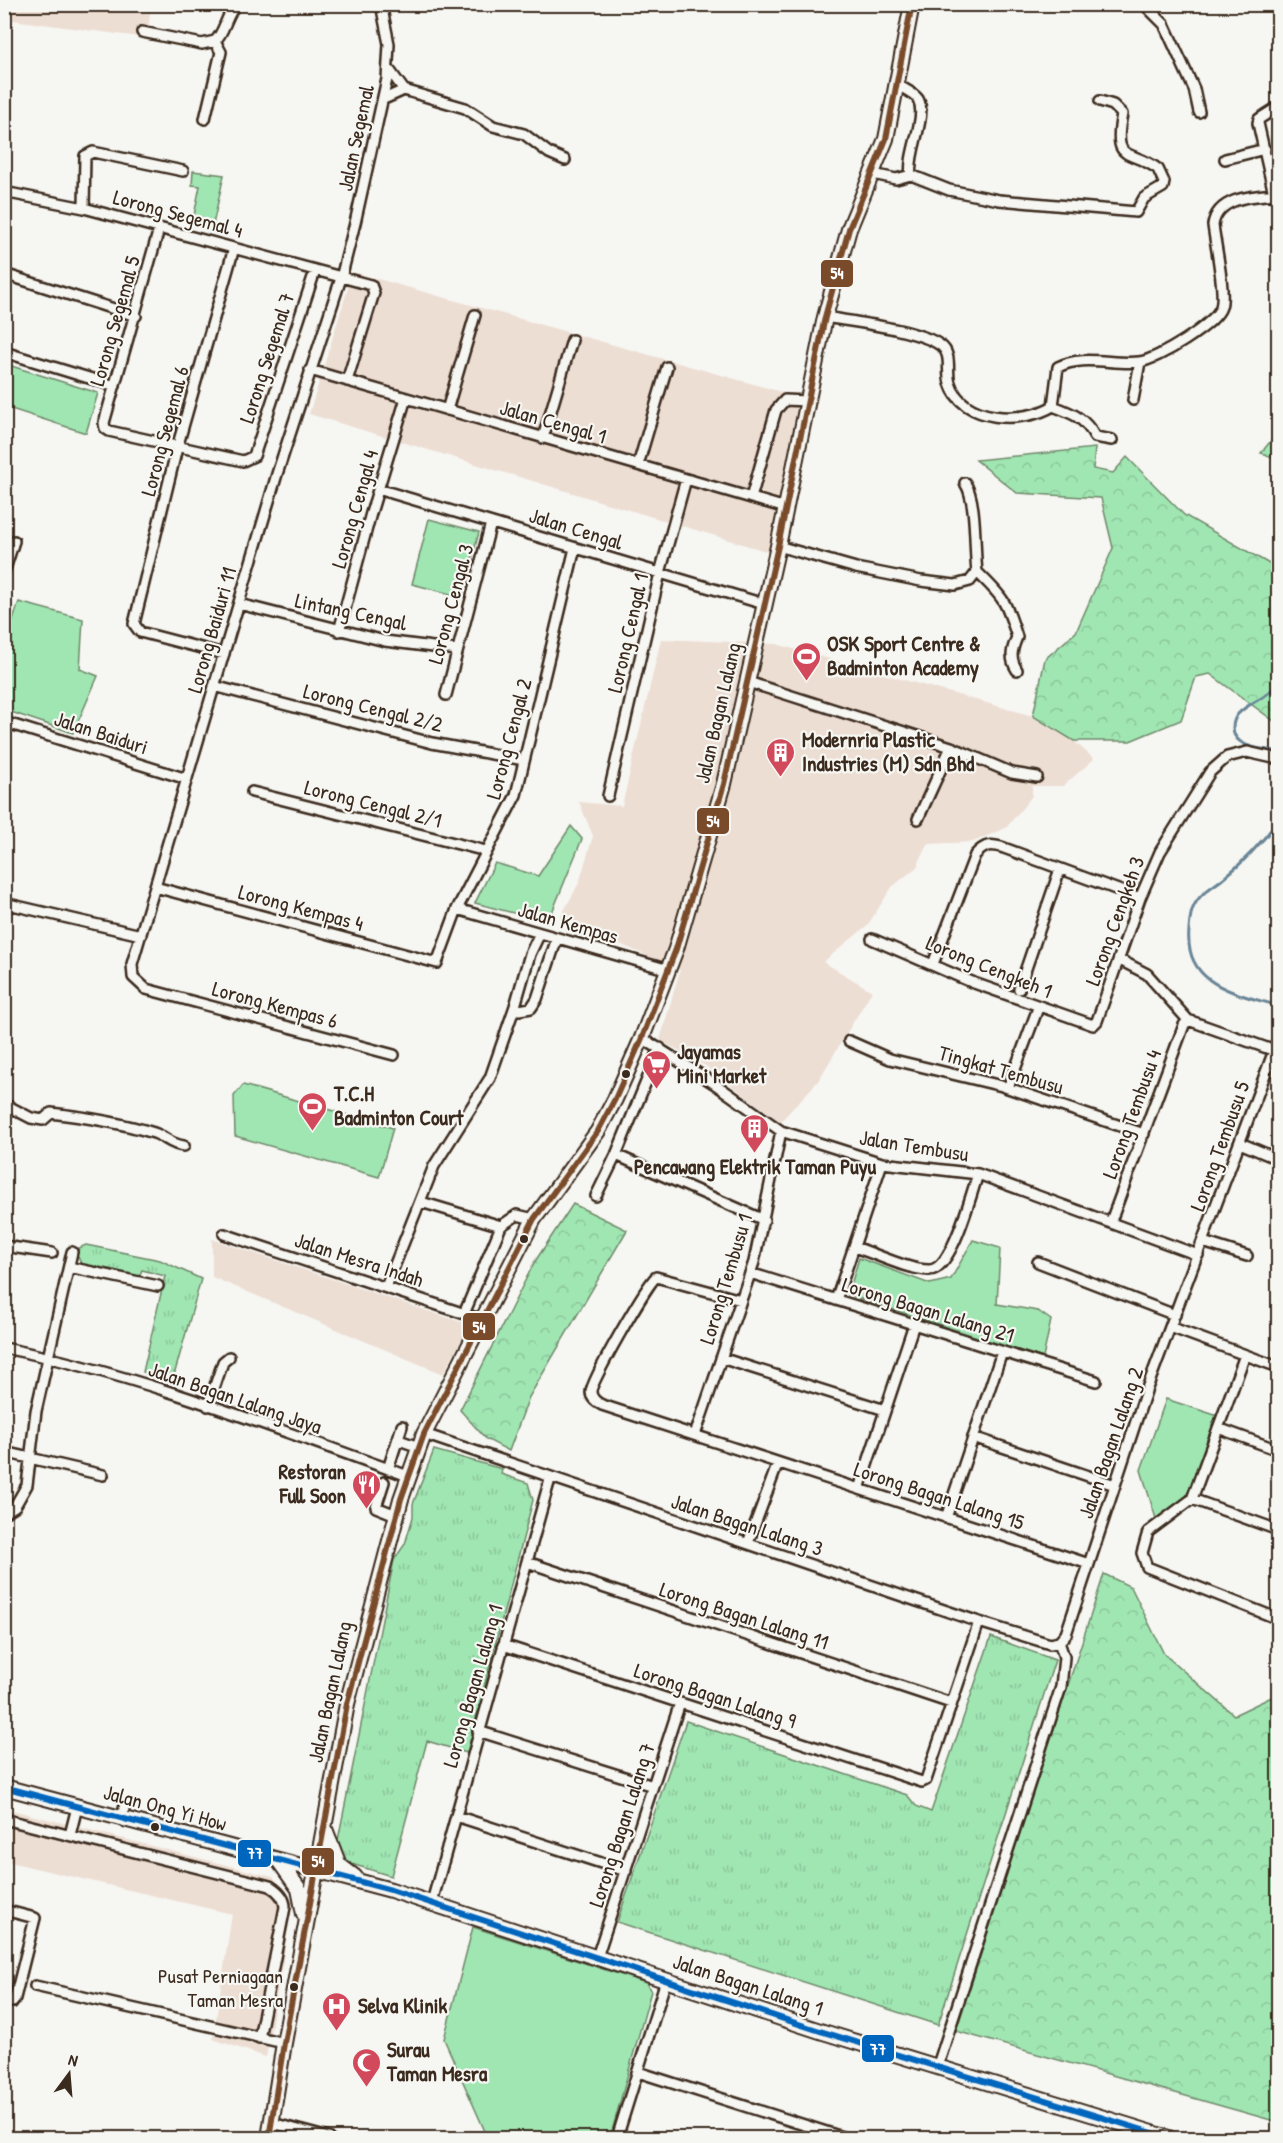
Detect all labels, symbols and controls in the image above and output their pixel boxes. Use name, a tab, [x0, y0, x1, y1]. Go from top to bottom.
street label: Jalan Segemal	[330, 82, 381, 194]
street label: Lorong Segemal 4	[110, 182, 246, 245]
street label: Lorong Segemal 5	[82, 252, 147, 389]
line badge: 54	[820, 259, 854, 288]
text: 54	[831, 262, 843, 284]
street label: Lorong Segemal 7	[232, 289, 301, 427]
street label: Lorong Segemal 6	[133, 363, 196, 499]
street label: Jalan Cengal 1	[497, 393, 610, 450]
street label: Lorong Cengal 4	[324, 446, 385, 571]
street label: Jalan Cengal	[526, 501, 627, 557]
street label: Lorong Cengal 3	[421, 541, 480, 667]
street label: Lorong Baiduri 11	[180, 564, 243, 696]
street label: Lorong Cengal 1	[600, 570, 655, 695]
street label: Lintang Cengal	[293, 586, 410, 638]
place label: OSK Sport Centre & Badminton Academy	[827, 629, 980, 683]
street label: Jalan Bagan Lalang	[687, 640, 748, 786]
sports icon: OSK Sport Centre & Badminton Academy	[790, 640, 822, 682]
street label: Lorong Cengal 2	[479, 675, 539, 802]
street label: Lorong Cengal 2/2	[301, 676, 446, 739]
street label: Jalan Baiduri	[50, 704, 152, 761]
place label: Modernria Plastic Industries (M) Sdn Bhd	[802, 725, 975, 778]
building icon: Modernria Plastic Industries (M) Sdn Bhd	[765, 736, 797, 778]
street label: Lorong Cengal 2/1	[302, 772, 445, 835]
line badge: 54	[696, 807, 730, 835]
text: 54	[707, 810, 719, 832]
street label: Lorong Cengkeh 3	[1078, 852, 1151, 989]
street label: Lorong Kempas 4	[235, 877, 367, 938]
street label: Jalan Kempas	[515, 894, 622, 951]
street label: Lorong Cengkeh 1	[922, 928, 1057, 1005]
street label: Lorong Kempas 6	[209, 974, 341, 1035]
place label: Jayamas Mini Market	[677, 1037, 767, 1090]
street label: Tingkat Tembusu	[935, 1038, 1067, 1101]
street label: Lorong Tembusu 4	[1095, 1045, 1168, 1182]
supermarket icon: Jayamas Mini Market	[640, 1048, 672, 1090]
unlabelled marker	[620, 1068, 632, 1080]
street label: Lorong Tembusu 5	[1183, 1077, 1256, 1215]
place label: T.C.H Badminton Court	[333, 1079, 464, 1132]
sports icon: T.C.H Badminton Court	[297, 1090, 329, 1132]
building icon: Pencawang Elektrik Taman Puyu	[739, 1112, 771, 1154]
street label: Jalan Tembusu	[857, 1123, 971, 1169]
place label: Pencawang Elektrik Taman Puyu	[634, 1152, 877, 1182]
street label: Lorong Tembusu 1	[692, 1210, 759, 1348]
street label: Jalan Mesra Indah	[291, 1225, 427, 1294]
unlabelled marker	[518, 1233, 530, 1245]
street label: Lorong Bagan Lalang 21	[839, 1270, 1018, 1349]
line badge: 54	[462, 1312, 496, 1341]
text: 54	[473, 1316, 485, 1338]
street label: Jalan Bagan Lalang Jaya	[145, 1354, 326, 1441]
street label: Jalan Bagan Lalang 2	[1071, 1363, 1150, 1522]
street label: Lorong Bagan Lalang 15	[850, 1454, 1028, 1537]
place label: Restoran Full Soon	[279, 1457, 346, 1510]
restaurant icon: Restoran Full Soon	[351, 1468, 383, 1510]
street label: Jalan Bagan Lalang 3	[668, 1486, 827, 1563]
street label: Lorong Bagan Lalang 11	[656, 1575, 832, 1657]
street label: Lorong Bagan Lalang 1	[435, 1601, 510, 1771]
street label: Jalan Bagan Lalang	[300, 1619, 359, 1765]
street label: Lorong Bagan Lalang 9	[631, 1656, 800, 1735]
street label: Lorong Bagan Lalang 7	[581, 1739, 662, 1911]
street label: Jalan Ong Yi How	[100, 1777, 230, 1838]
unlabelled marker	[149, 1821, 161, 1833]
line badge: 77	[237, 1839, 272, 1868]
text: 77	[246, 1842, 263, 1864]
line badge: 54	[301, 1847, 335, 1876]
text: 54	[312, 1850, 324, 1872]
street label: Jalan Bagan Lalang 1	[669, 1947, 827, 2022]
place label: Pusat Perniagaan Taman Mesra	[158, 1962, 283, 2013]
marker: Pusat Perniagaan Taman Mesra	[288, 1981, 300, 1993]
hospital icon: Selva Klinik	[321, 1990, 353, 2032]
place label: Selva Klinik	[358, 1991, 448, 2020]
line badge: 77	[861, 2034, 895, 2063]
place label: Surau Taman Mesra	[386, 2035, 488, 2088]
text: 77	[869, 2038, 886, 2060]
north arrow	[39, 2044, 99, 2104]
mosque icon: Surau Taman Mesra	[350, 2046, 382, 2088]
text: N	[66, 2048, 81, 2071]

